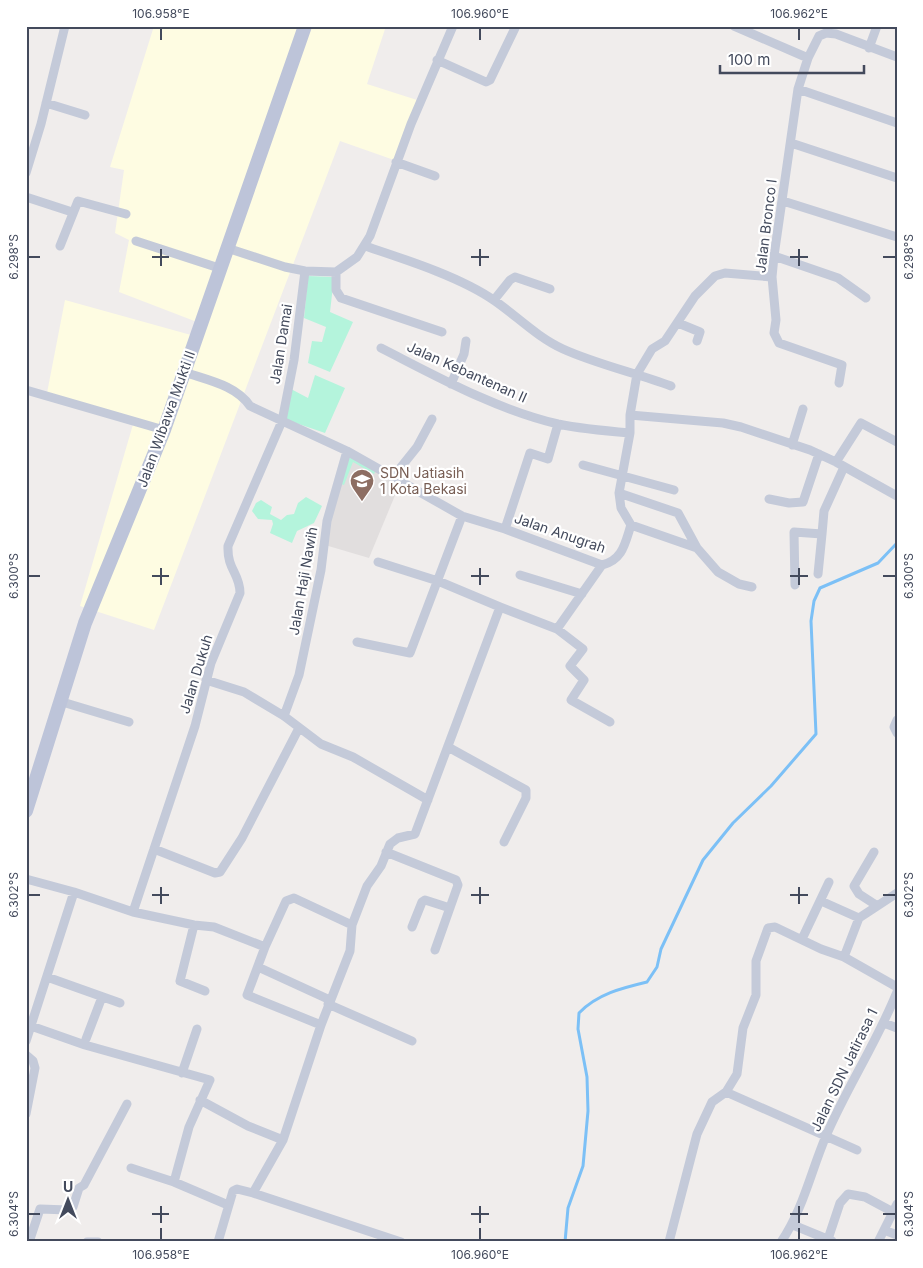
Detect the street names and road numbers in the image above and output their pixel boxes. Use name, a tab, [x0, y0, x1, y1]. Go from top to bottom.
street label: Jalan Bronco I	[751, 178, 780, 274]
street label: Jalan Damai	[266, 303, 295, 385]
street label: Jalan Kebantenan II	[405, 337, 530, 406]
street label: Jalan Wibawa Mukti II	[133, 348, 198, 490]
street label: Jalan Anugrah	[512, 509, 608, 556]
street label: Jalan Haji Nawih	[285, 525, 320, 636]
street label: Jalan Dukuh	[175, 632, 216, 716]
street label: Jalan SDN Jatirasa 1	[806, 1006, 881, 1134]

